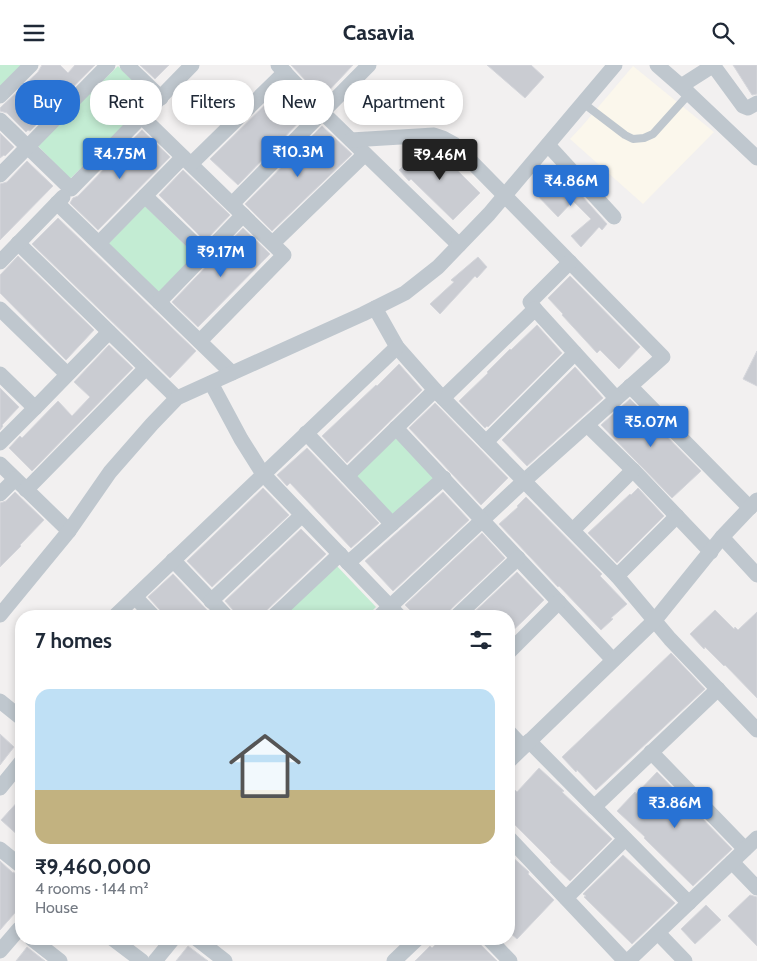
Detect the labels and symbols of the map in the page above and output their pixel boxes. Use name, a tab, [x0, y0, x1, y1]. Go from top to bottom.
pin: ₹10.3M	[257, 135, 339, 178]
pin: ₹4.75M	[79, 137, 161, 180]
pin: ₹9.46M	[399, 139, 481, 181]
pin: ₹4.86M	[530, 165, 612, 207]
pin: ₹9.17M	[180, 235, 262, 278]
pin: ₹5.07M	[610, 405, 692, 448]
pin: ₹3.86M	[634, 787, 716, 829]

